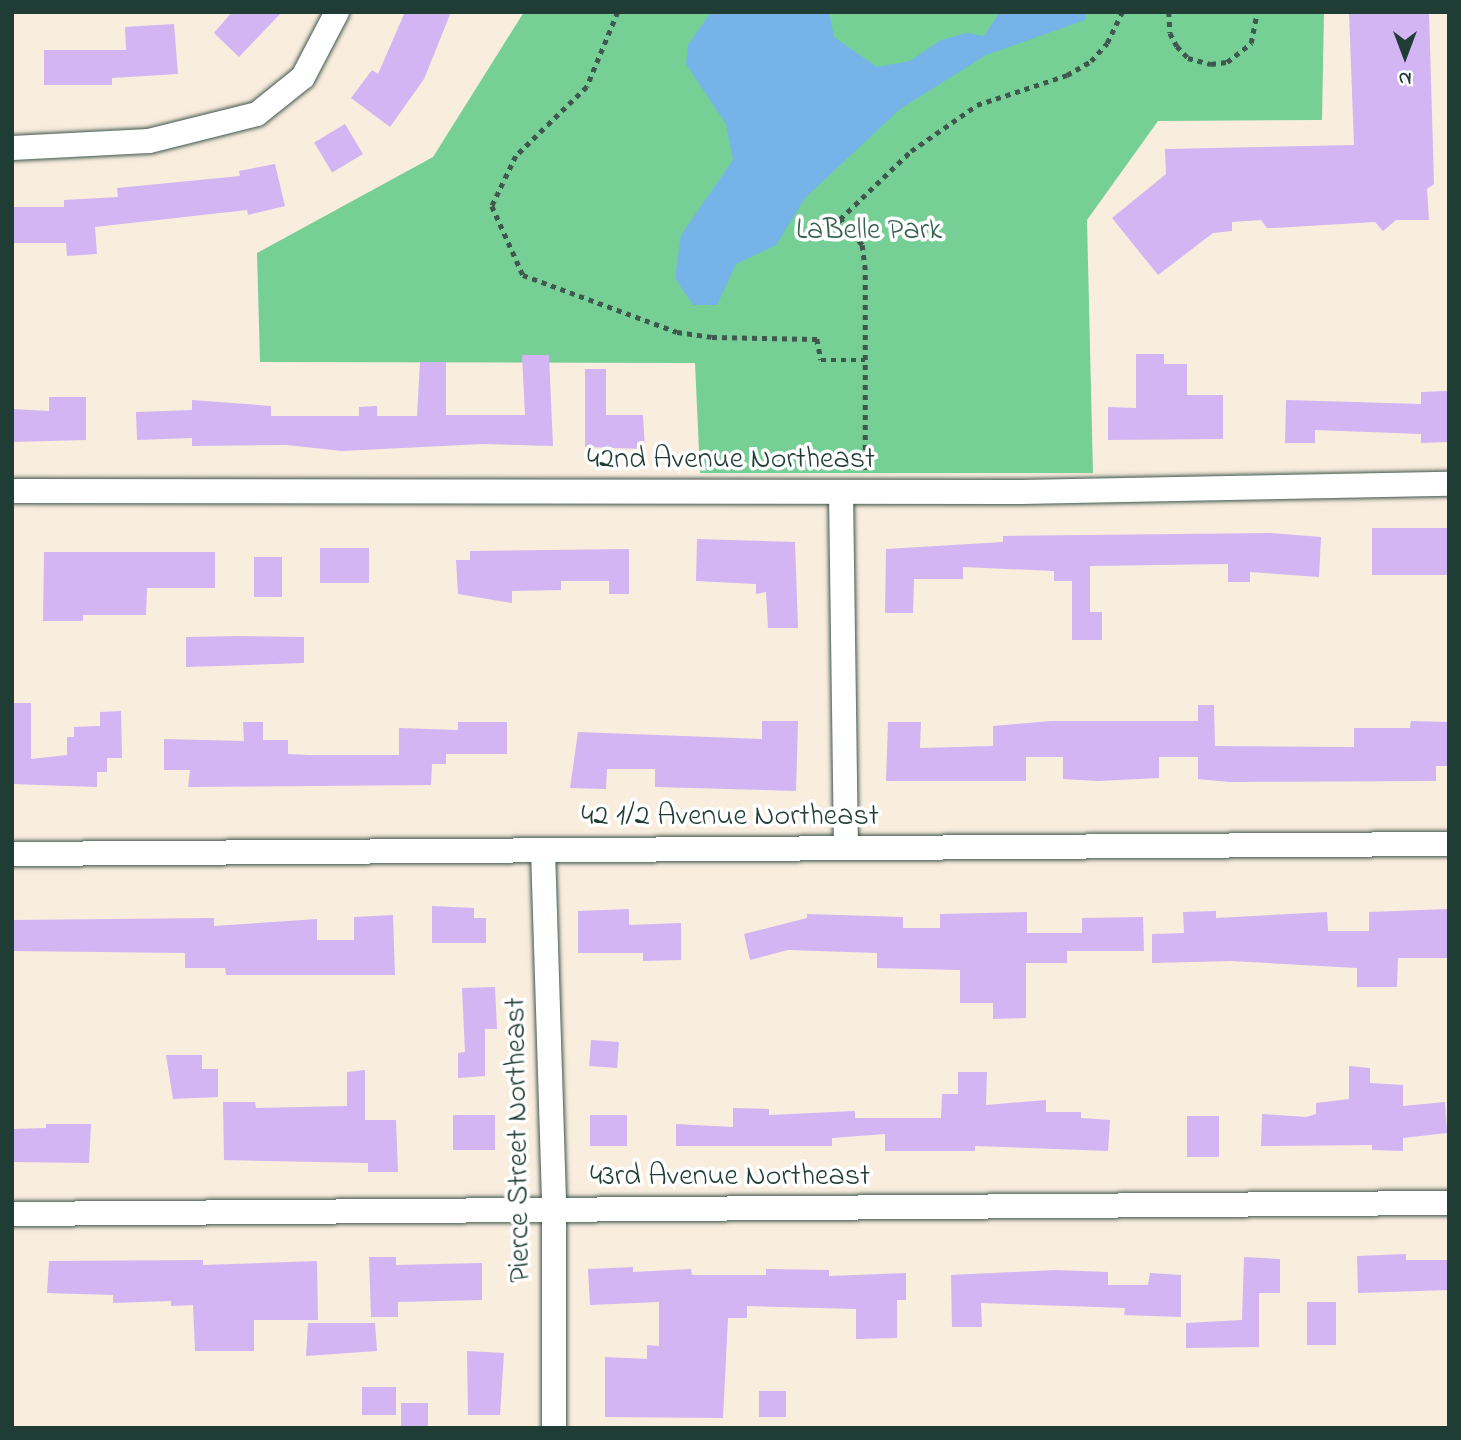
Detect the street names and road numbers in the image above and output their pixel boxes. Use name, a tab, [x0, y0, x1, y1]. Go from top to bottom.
street label: 42nd Avenue Northeast	[587, 442, 875, 478]
street label: 42 1/2 Avenue Northeast	[581, 799, 879, 835]
street label: Pierce Street Northeast	[499, 997, 539, 1283]
street label: 43rd Avenue Northeast	[590, 1159, 870, 1195]

